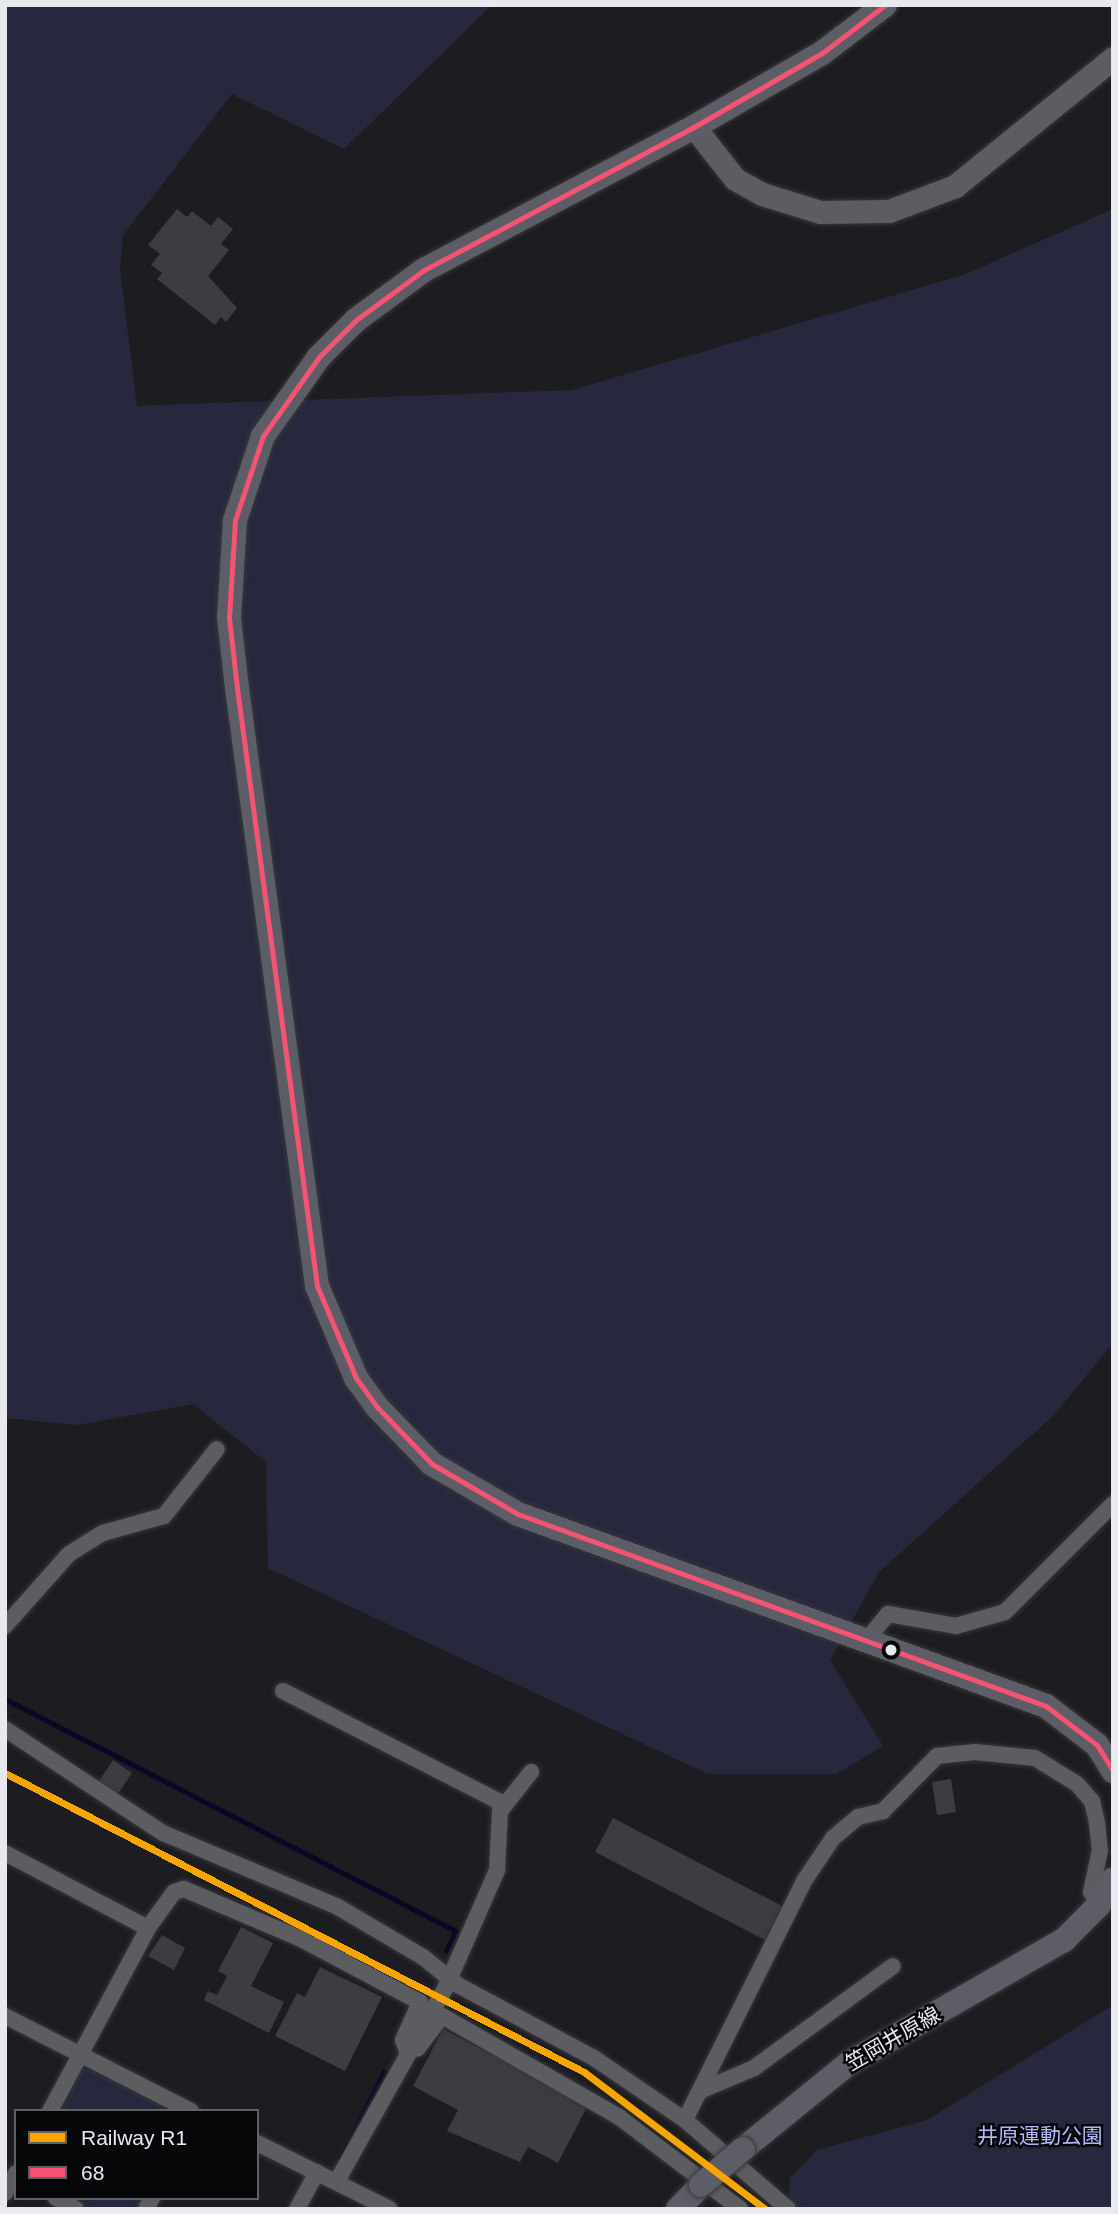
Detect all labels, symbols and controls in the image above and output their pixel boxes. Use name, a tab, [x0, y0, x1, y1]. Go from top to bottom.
unlabelled marker	[884, 1643, 898, 1657]
street label: 笠岡井原線	[841, 2002, 945, 2076]
legend	[14, 2109, 259, 2200]
park label: 井原運動公園	[977, 2123, 1103, 2149]
text: Railway R1	[81, 2126, 187, 2149]
text: 68	[81, 2161, 104, 2184]

